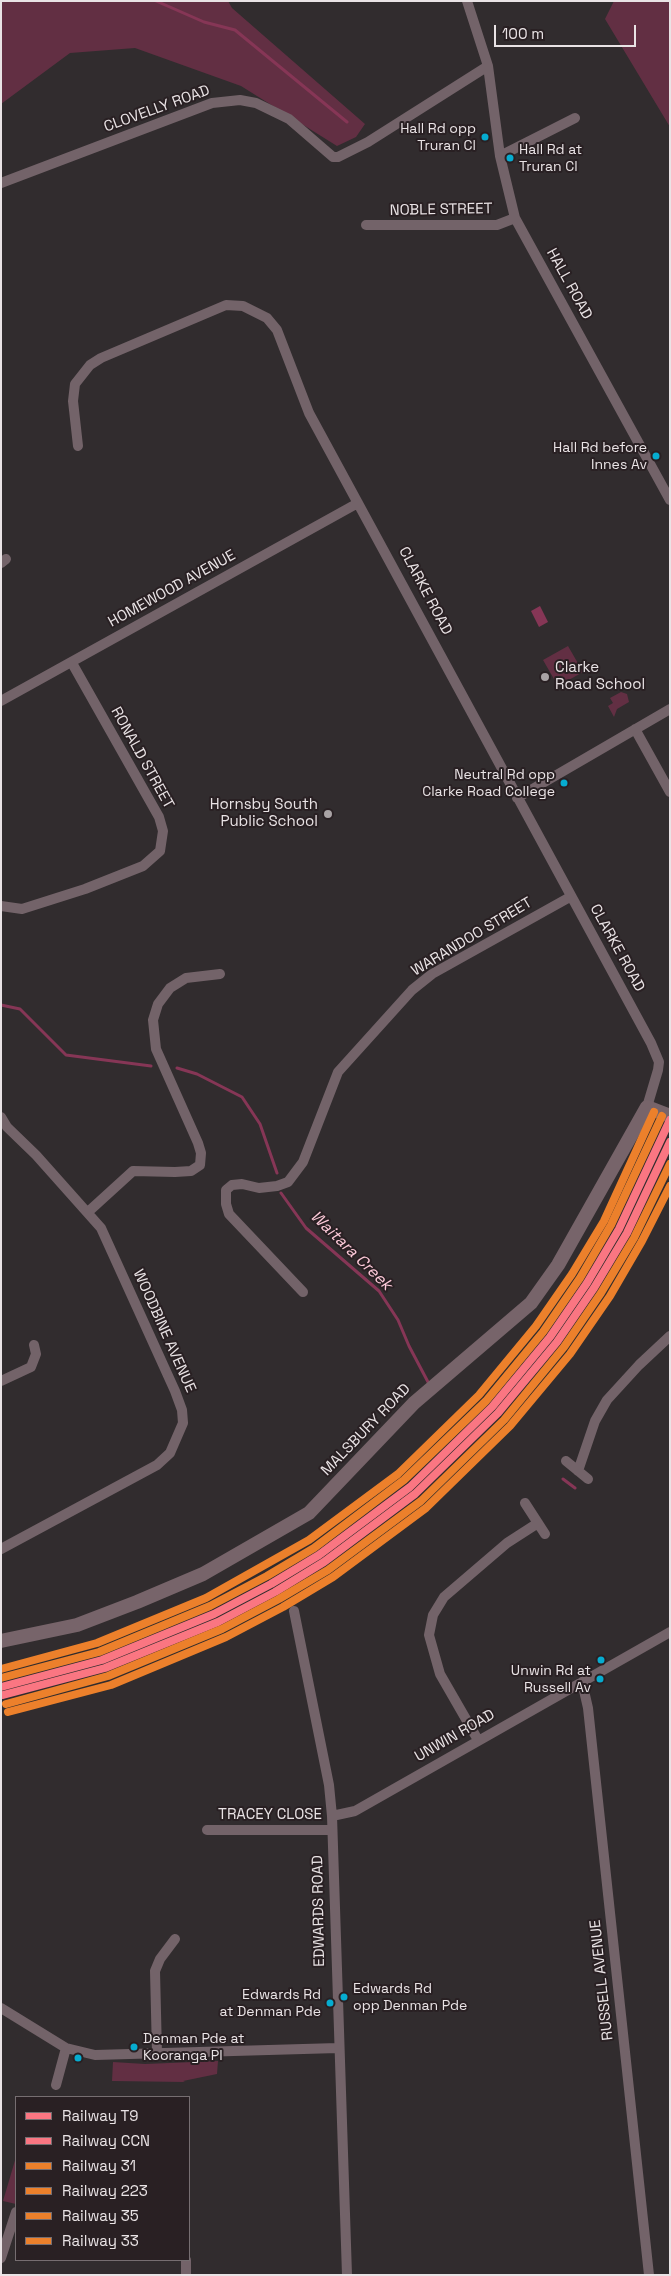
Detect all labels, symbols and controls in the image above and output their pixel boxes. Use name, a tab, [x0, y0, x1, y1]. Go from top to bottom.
scale bar	[496, 15, 638, 47]
text: 100 m	[502, 24, 544, 43]
street label: CLOVELLY ROAD	[102, 81, 212, 137]
place label: Hall Rd opp Truran Cl	[400, 121, 476, 154]
marker: Hall Rd opp Truran Cl	[480, 132, 490, 142]
place label: Hall Rd at Truran Cl	[519, 142, 582, 174]
marker: Hall Rd at Truran Cl	[505, 153, 515, 163]
street label: NOBLE STREET	[389, 200, 493, 220]
street label: HALL ROAD	[542, 245, 596, 323]
place label: Hall Rd before Innes Av	[553, 440, 647, 472]
marker: Hall Rd before Innes Av	[651, 451, 661, 461]
street label: CLARKE ROAD	[394, 544, 456, 638]
street label: HOMEWOOD AVENUE	[105, 547, 239, 631]
place label: Clarke Road School	[555, 659, 645, 694]
marker: Clarke Road School	[539, 671, 551, 683]
street label: RONALD STREET	[107, 704, 177, 812]
place label: Neutral Rd opp Clarke Road College	[422, 767, 555, 800]
marker: Neutral Rd opp Clarke Road College	[559, 778, 569, 788]
place label: Hornsby South Public School	[210, 796, 318, 831]
marker: Hornsby South Public School	[322, 808, 334, 820]
street label: WARANDOO STREET	[408, 894, 536, 980]
street label: CLARKE ROAD	[586, 901, 648, 995]
water label: Waitara Creek	[306, 1207, 396, 1295]
street label: WOODBINE AVENUE	[129, 1267, 199, 1395]
street label: MALSBURY ROAD	[318, 1380, 414, 1480]
unlabelled marker	[596, 1655, 606, 1665]
place label: Unwin Rd at Russell Av	[511, 1663, 591, 1695]
marker: Unwin Rd at Russell Av	[595, 1674, 605, 1684]
street label: UNWIN ROAD	[412, 1706, 498, 1766]
street label: TRACEY CLOSE	[218, 1806, 322, 1824]
street label: EDWARDS ROAD	[309, 1855, 329, 1967]
street label: RUSSELL AVENUE	[587, 1919, 617, 2041]
place label: Edwards Rd opp Denman Pde	[353, 1981, 467, 2014]
place label: Edwards Rd at Denman Pde	[219, 1987, 321, 2020]
marker: Edwards Rd opp Denman Pde	[339, 1992, 349, 2002]
marker: Edwards Rd at Denman Pde	[325, 1998, 335, 2008]
place label: Denman Pde at Kooranga Pl	[143, 2031, 245, 2064]
marker: Denman Pde at Kooranga Pl	[129, 2042, 139, 2052]
unlabelled marker	[73, 2053, 83, 2063]
legend	[15, 2096, 190, 2261]
text: Railway T9	[62, 2106, 138, 2125]
text: Railway CCN	[62, 2131, 150, 2150]
text: Railway 31	[62, 2156, 136, 2175]
text: Railway 223	[62, 2181, 148, 2200]
text: Railway 35	[62, 2206, 139, 2225]
text: Railway 33	[62, 2231, 139, 2250]

